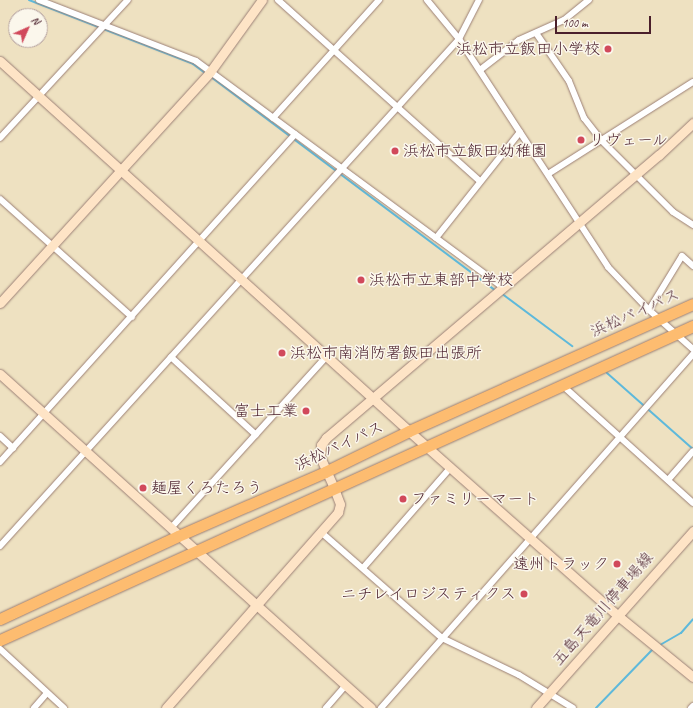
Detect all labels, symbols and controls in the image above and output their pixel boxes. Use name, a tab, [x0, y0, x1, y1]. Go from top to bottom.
north arrow	[8, 8, 48, 48]
scale bar	[557, 8, 653, 34]
text: N	[28, 13, 43, 28]
text: 100 m	[562, 15, 588, 31]
place label: 浜松市立飯田小学校	[456, 39, 600, 59]
marker: 浜松市立飯田小学校	[603, 44, 613, 54]
place label: リヴェール	[589, 130, 669, 150]
marker: リヴェール	[576, 135, 586, 145]
place label: 浜松市立飯田幼稚園	[403, 141, 547, 161]
marker: 浜松市立飯田幼稚園	[390, 146, 400, 156]
place label: 浜松市立東部中学校	[369, 270, 513, 290]
marker: 浜松市立東部中学校	[356, 275, 366, 285]
street label: 浜松バイパス	[587, 285, 683, 341]
place label: 浜松市南消防署飯田出張所	[290, 343, 482, 363]
marker: 浜松市南消防署飯田出張所	[277, 348, 287, 358]
place label: 富士工業	[234, 401, 298, 421]
marker: 富士工業	[301, 406, 311, 416]
street label: 浜松バイパス	[291, 417, 387, 475]
place label: 麺屋くろたろう	[151, 478, 263, 498]
marker: 麺屋くろたろう	[138, 483, 148, 493]
place label: ファミリーマート	[411, 489, 539, 509]
marker: ファミリーマート	[398, 494, 408, 504]
street label: 五島天竜川停車場線	[549, 548, 657, 670]
place label: 遠州トラック	[513, 554, 609, 574]
marker: 遠州トラック	[612, 559, 622, 569]
place label: ニチレイロジスティクス	[340, 584, 516, 604]
marker: ニチレイロジスティクス	[519, 589, 529, 599]

